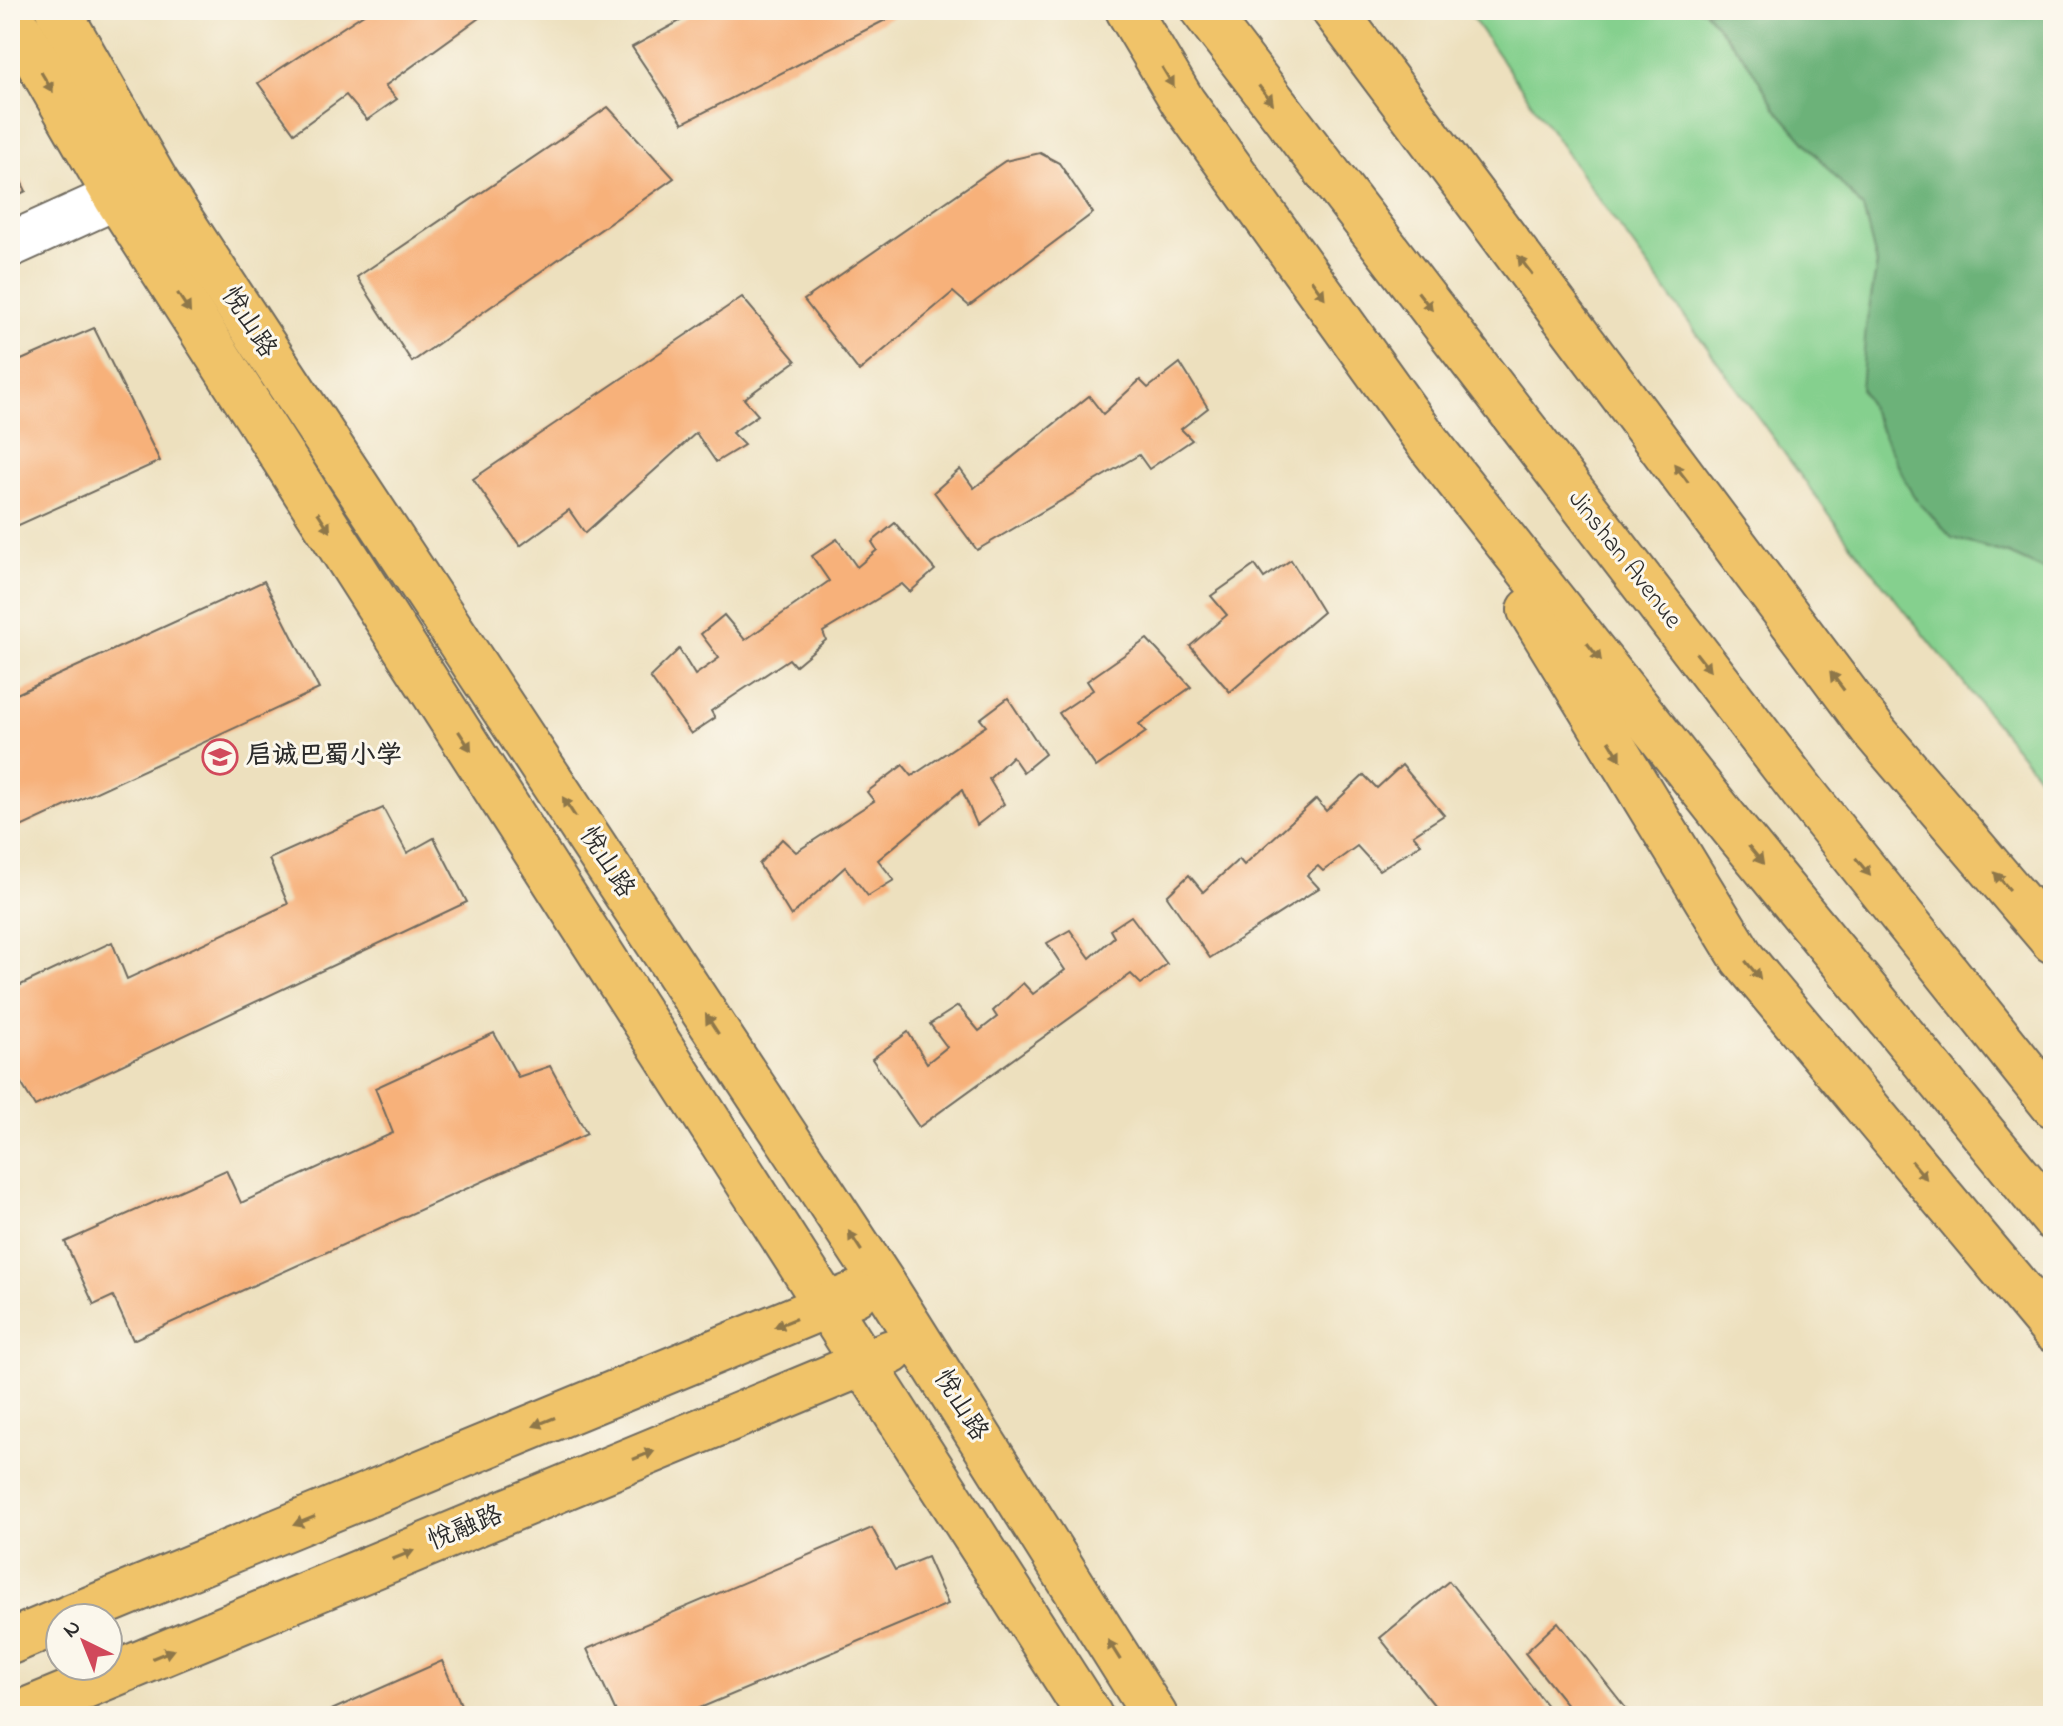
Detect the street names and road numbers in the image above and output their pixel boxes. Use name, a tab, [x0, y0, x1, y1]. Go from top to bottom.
street label: 悦山路	[211, 280, 285, 366]
street label: Jinshan Avenue	[1558, 483, 1691, 638]
street label: 悦山路	[569, 820, 643, 906]
street label: 悦山路	[923, 1363, 997, 1449]
street label: 悦融路	[423, 1497, 509, 1561]

